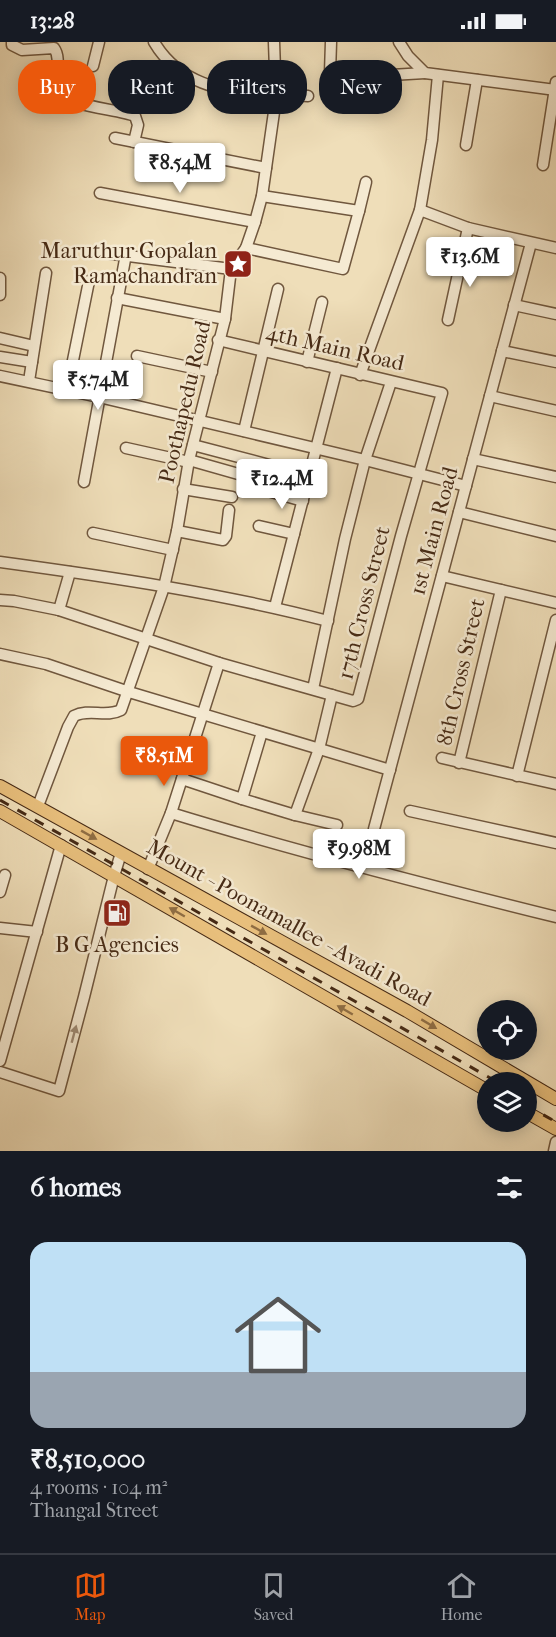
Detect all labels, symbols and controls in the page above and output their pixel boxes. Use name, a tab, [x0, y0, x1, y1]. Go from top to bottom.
text: 13:28	[30, 8, 75, 34]
chip: Buy	[18, 60, 96, 114]
chip: Rent	[108, 60, 195, 114]
chip: Filters	[207, 60, 307, 114]
chip: New	[319, 60, 402, 114]
pin: ₹8.54M	[131, 143, 229, 194]
text: ₹8.54M	[148, 151, 212, 174]
pin: ₹13.6M	[421, 237, 519, 288]
place label: Maruthur Gopalan Ramachandran	[41, 238, 217, 289]
text: ₹13.6M	[440, 245, 500, 268]
place icon: Maruthur Gopalan Ramachandran	[222, 248, 254, 280]
street label: Poothapedu Road	[154, 317, 217, 486]
street label: 4th Main Road	[263, 319, 408, 377]
pin: ₹5.74M	[49, 360, 147, 411]
text: ₹5.74M	[67, 368, 129, 391]
pin: ₹12.4M	[233, 459, 331, 510]
street label: 1st Main Road	[404, 463, 464, 598]
text: ₹12.4M	[250, 467, 314, 490]
street label: 17th Cross Street	[332, 523, 396, 683]
street label: 8th Cross Street	[431, 596, 491, 748]
pin: ₹8.51M	[115, 736, 213, 787]
text: ₹8.51M	[135, 744, 193, 767]
pin: ₹9.98M	[310, 829, 408, 880]
one-way arrow	[80, 830, 97, 840]
street label: Mount - Poonamallee - Avadi Road	[142, 834, 437, 1013]
text: ₹9.98M	[327, 837, 391, 860]
fuel station icon: B G Agencies	[101, 897, 133, 929]
one-way arrow	[169, 907, 185, 918]
one-way arrow	[251, 925, 268, 935]
place label: B G Agencies	[55, 932, 179, 958]
map controls	[477, 1000, 537, 1132]
button: locate	[477, 1000, 537, 1060]
one-way arrow	[337, 1005, 353, 1016]
one-way arrow	[421, 1019, 437, 1030]
one-way arrow	[70, 1025, 79, 1043]
button: layers	[477, 1072, 537, 1132]
icon: filters	[493, 1171, 526, 1204]
text: 6 homes	[30, 1172, 121, 1203]
icon: home	[224, 1281, 332, 1389]
text: ₹8,510,000	[30, 1444, 145, 1475]
text: 4 rooms · 104 m²	[30, 1476, 168, 1499]
text: Thangal Street	[30, 1499, 159, 1522]
tab: Map	[74, 1569, 107, 1624]
tab: Saved	[254, 1569, 294, 1624]
tab: Home	[441, 1569, 482, 1624]

